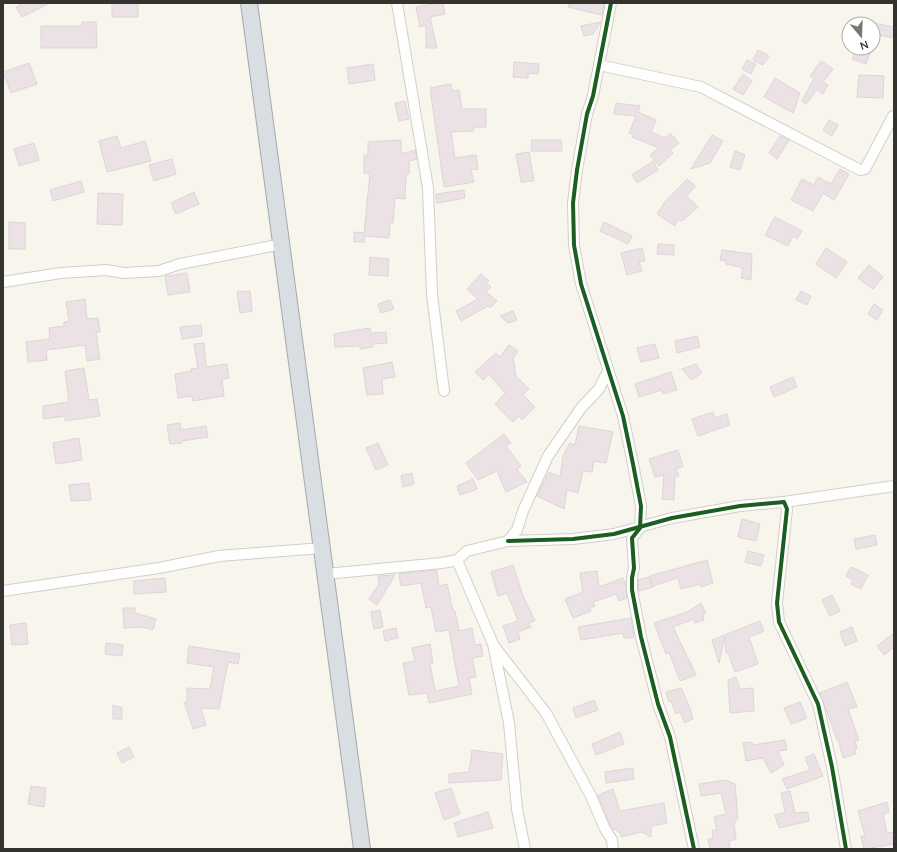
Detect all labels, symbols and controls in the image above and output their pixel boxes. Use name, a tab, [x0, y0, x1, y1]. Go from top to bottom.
north arrow	[841, 16, 881, 56]
text: N	[858, 38, 870, 53]

